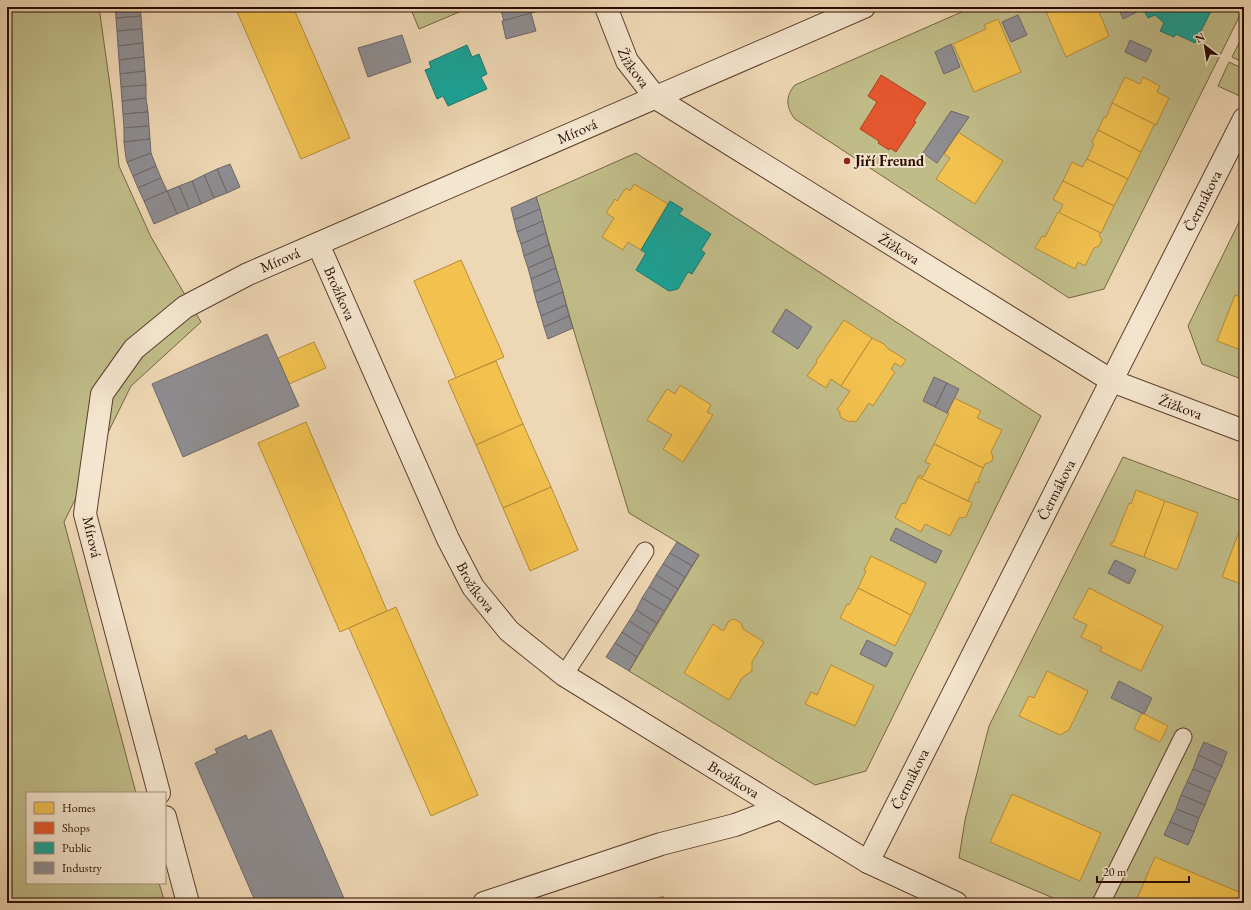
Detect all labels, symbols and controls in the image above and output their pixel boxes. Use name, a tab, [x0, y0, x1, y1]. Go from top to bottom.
north arrow	[1185, 26, 1225, 66]
text: N	[1192, 29, 1207, 46]
street label: Žižkova	[614, 45, 654, 91]
street label: Mírová	[554, 114, 600, 148]
place label: Jiří Freund	[853, 151, 925, 170]
marker: Jiří Freund	[842, 156, 852, 166]
street label: Čermákova	[1179, 167, 1225, 234]
street label: Žižkova	[875, 228, 923, 268]
street label: Mírová	[257, 243, 303, 277]
street label: Brožíkova	[320, 263, 360, 323]
street label: Žižkova	[1156, 390, 1205, 423]
street label: Čermákova	[1033, 456, 1079, 523]
street label: Mírová	[79, 514, 106, 559]
street label: Brožíkova	[453, 558, 500, 616]
street label: Čermákova	[886, 745, 933, 812]
street label: Brožíkova	[705, 756, 763, 802]
legend	[26, 792, 166, 884]
text: Homes	[62, 800, 96, 816]
text: Shops	[62, 820, 90, 836]
text: Public	[62, 840, 92, 856]
scale bar	[1097, 858, 1189, 884]
text: Industry	[62, 860, 102, 876]
text: 20 m	[1103, 864, 1127, 880]

